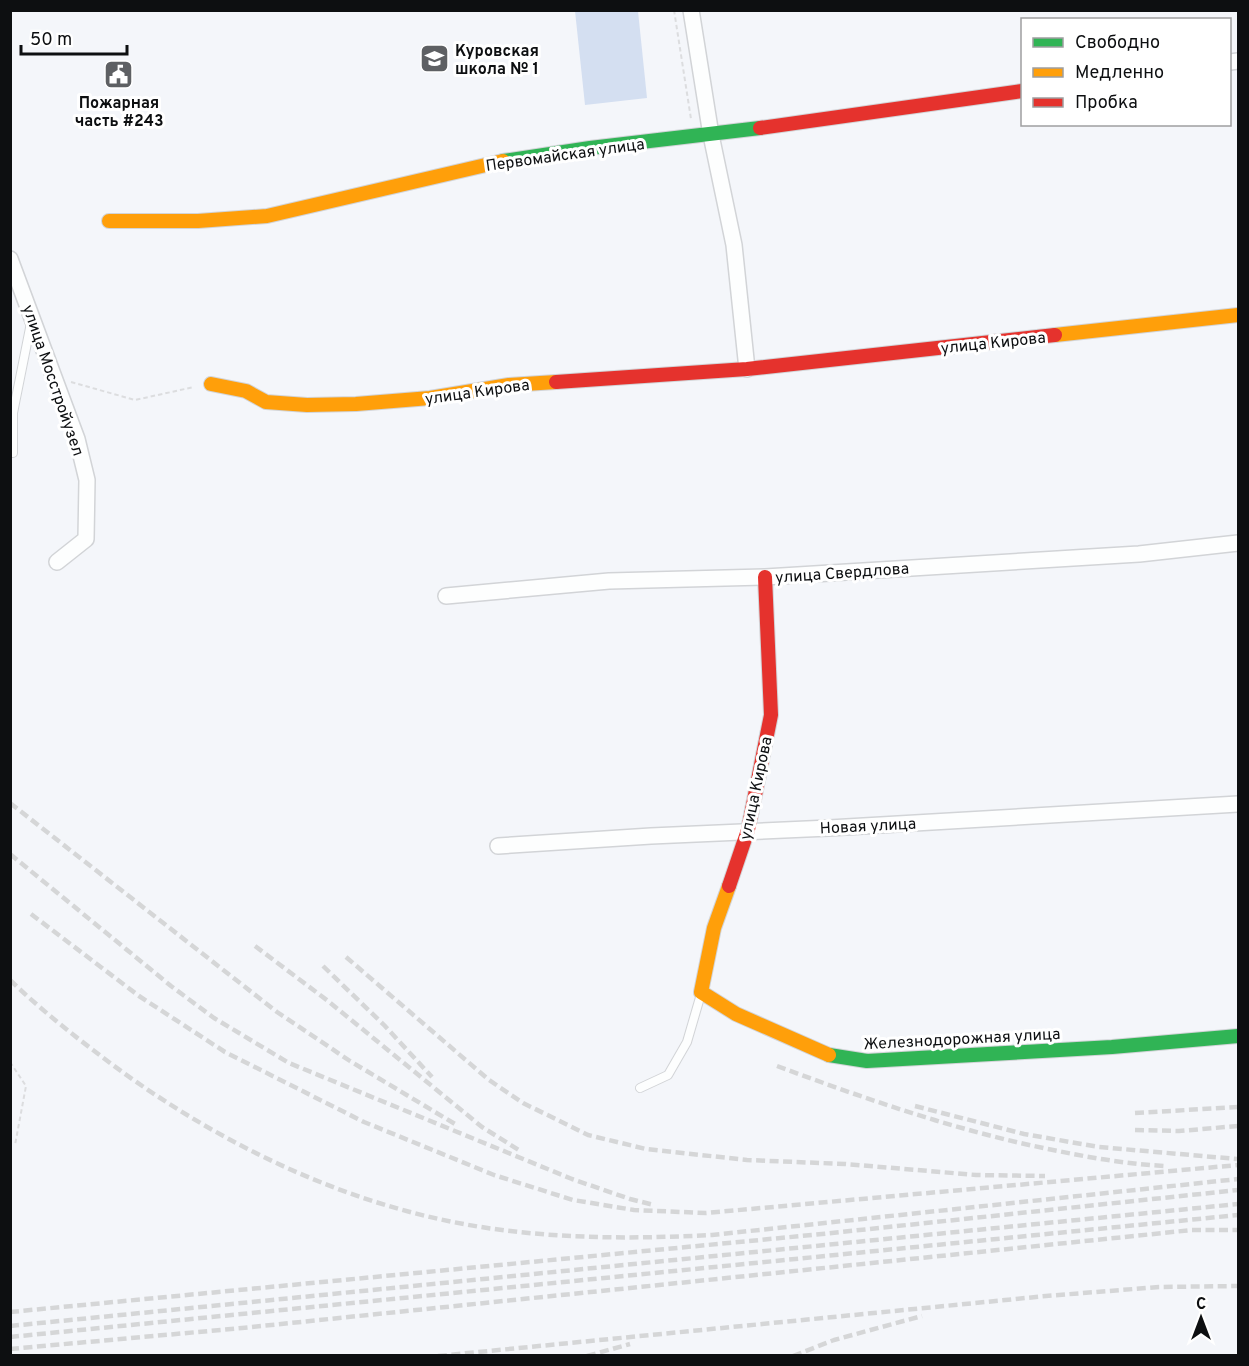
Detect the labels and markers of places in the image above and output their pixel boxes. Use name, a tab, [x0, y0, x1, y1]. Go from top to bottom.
place label: Куровская школа № 1	[455, 42, 539, 80]
school or university icon: Куровская школа № 1	[418, 43, 450, 75]
public building icon: Пожарная часть #243	[103, 58, 135, 90]
place label: Пожарная часть #243	[74, 94, 164, 132]

